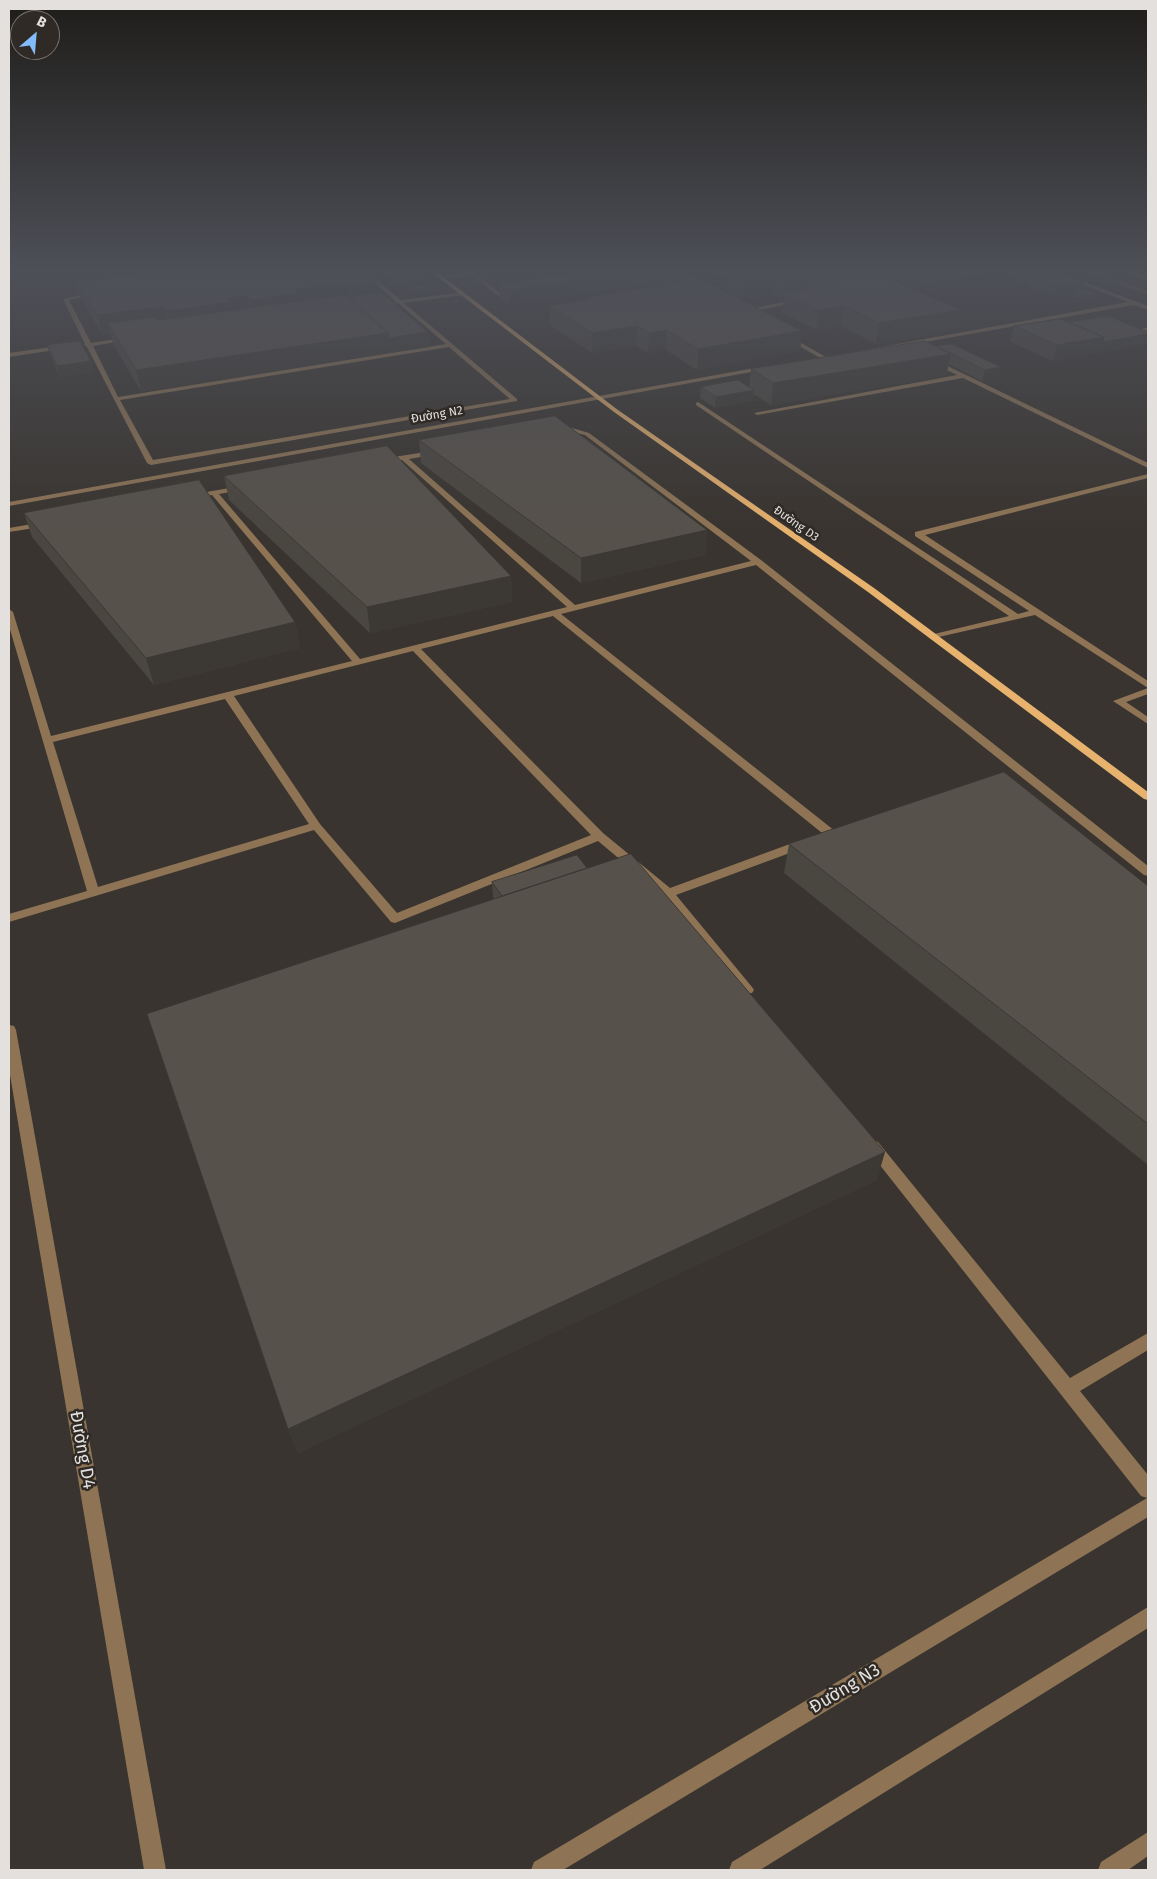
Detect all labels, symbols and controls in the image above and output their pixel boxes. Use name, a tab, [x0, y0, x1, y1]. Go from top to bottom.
north arrow	[10, 10, 60, 60]
text: B	[34, 13, 49, 32]
street label: Đường N2	[410, 403, 464, 427]
street label: Đường D3	[771, 503, 821, 545]
street label: Đường D4	[65, 1409, 99, 1491]
street label: Đường N3	[806, 1659, 884, 1719]

